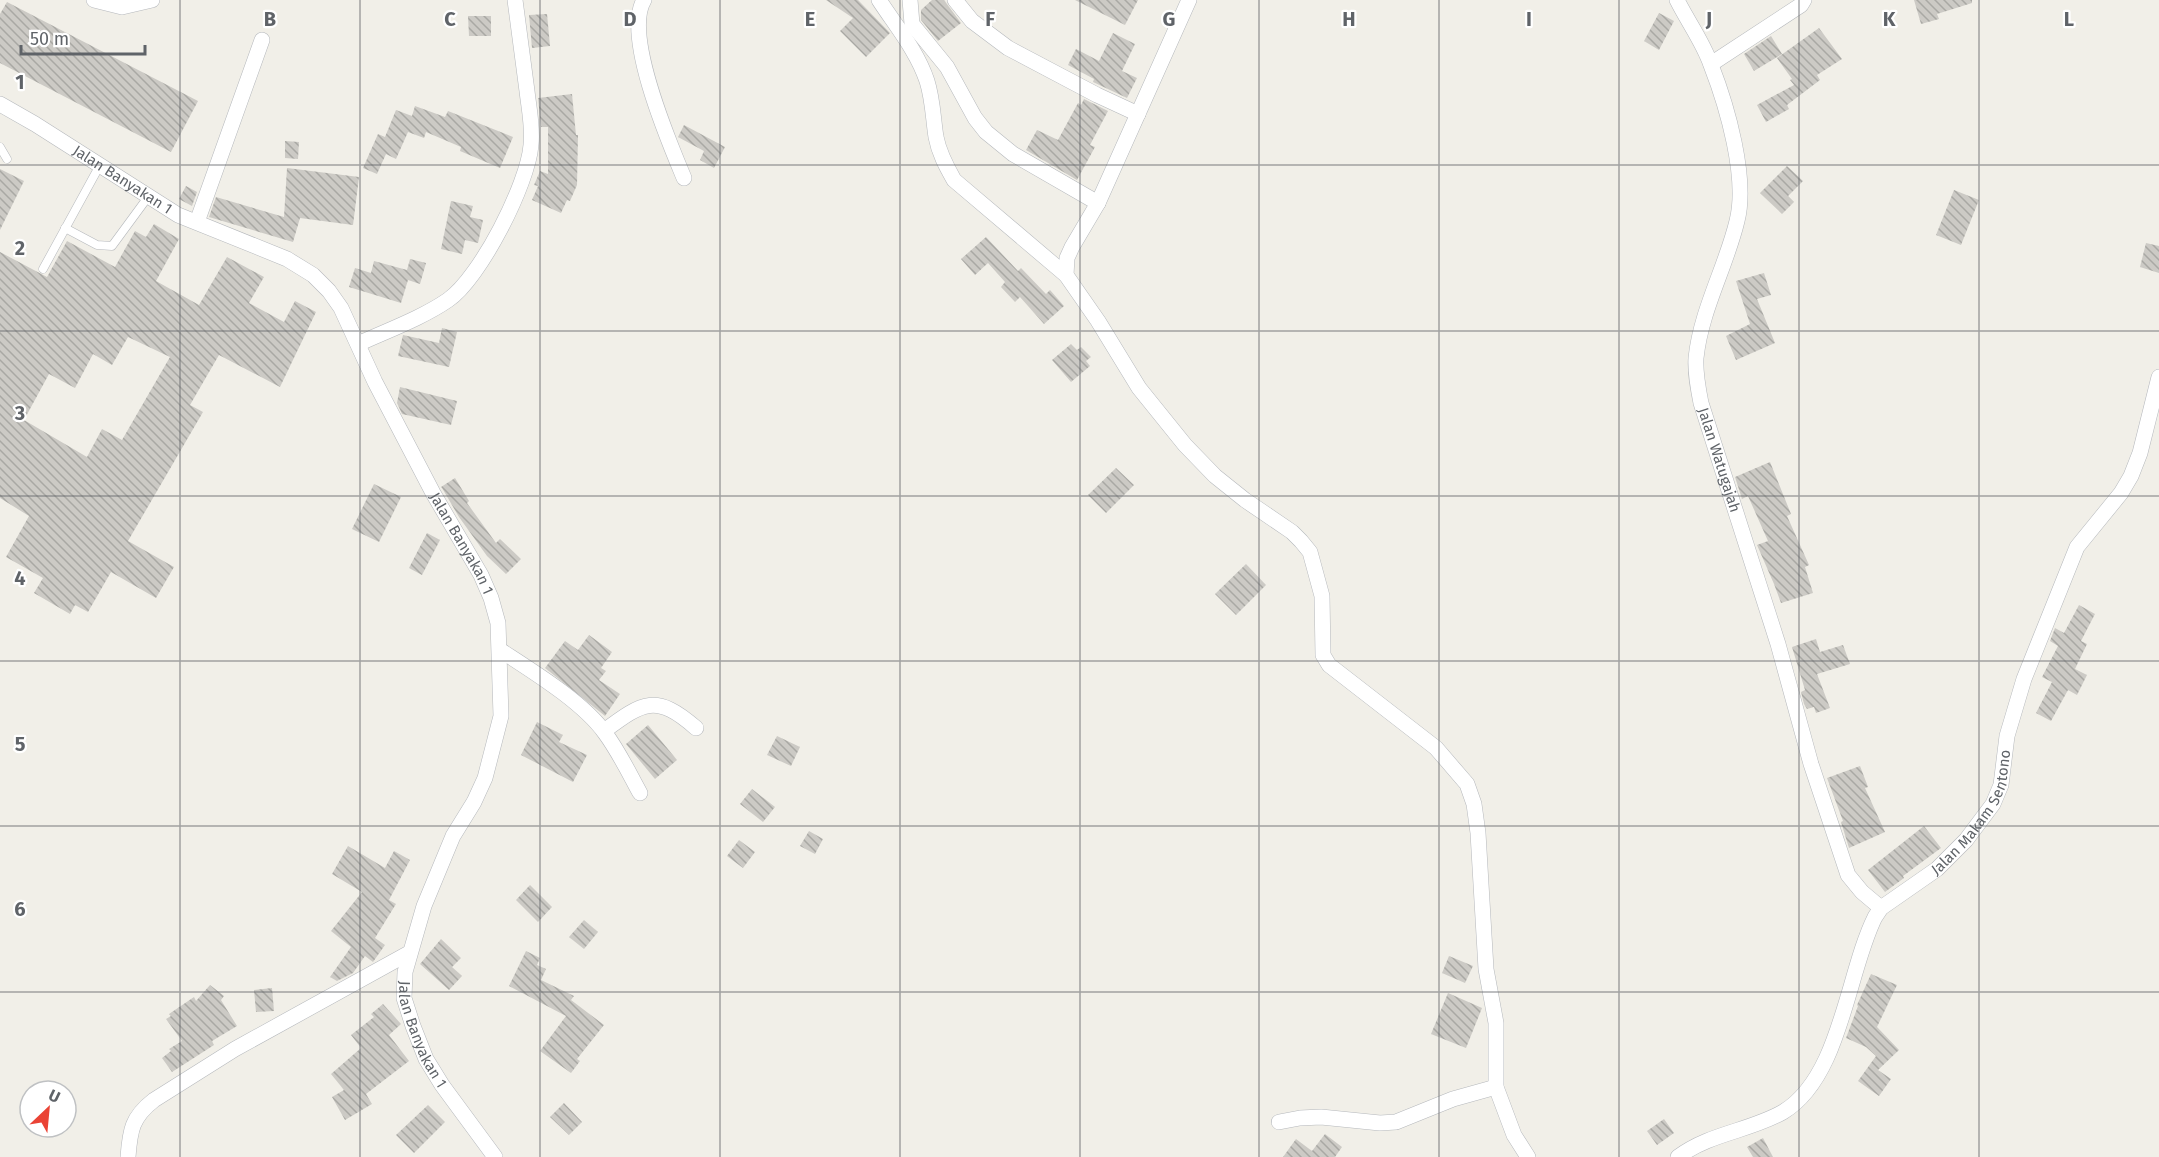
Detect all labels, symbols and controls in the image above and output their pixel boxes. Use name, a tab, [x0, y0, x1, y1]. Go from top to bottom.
text: B	[264, 7, 276, 31]
text: C	[444, 7, 456, 31]
text: D	[623, 7, 637, 31]
text: E	[805, 7, 815, 31]
text: F	[985, 7, 995, 31]
text: G	[1163, 7, 1175, 31]
text: H	[1342, 7, 1356, 31]
text: I	[1526, 7, 1532, 31]
text: J	[1705, 7, 1712, 31]
text: K	[1883, 7, 1896, 31]
text: L	[2064, 7, 2074, 31]
scale bar	[21, 18, 146, 56]
text: 50 m	[30, 28, 69, 50]
text: 1	[15, 70, 25, 94]
street label: Jalan Banyakan 1	[70, 141, 175, 218]
text: 2	[15, 236, 25, 260]
text: 3	[14, 401, 25, 425]
street label: Jalan Watugajah	[1694, 405, 1744, 515]
street label: Jalan Banyakan 1	[426, 489, 497, 597]
text: 4	[14, 566, 26, 590]
text: 5	[15, 732, 26, 756]
street label: Jalan Makam Sentono	[1928, 749, 2014, 879]
text: 6	[14, 897, 26, 921]
street label: Jalan Banyakan 1	[395, 981, 451, 1091]
north arrow	[18, 1079, 78, 1139]
text: U	[46, 1085, 63, 1107]

